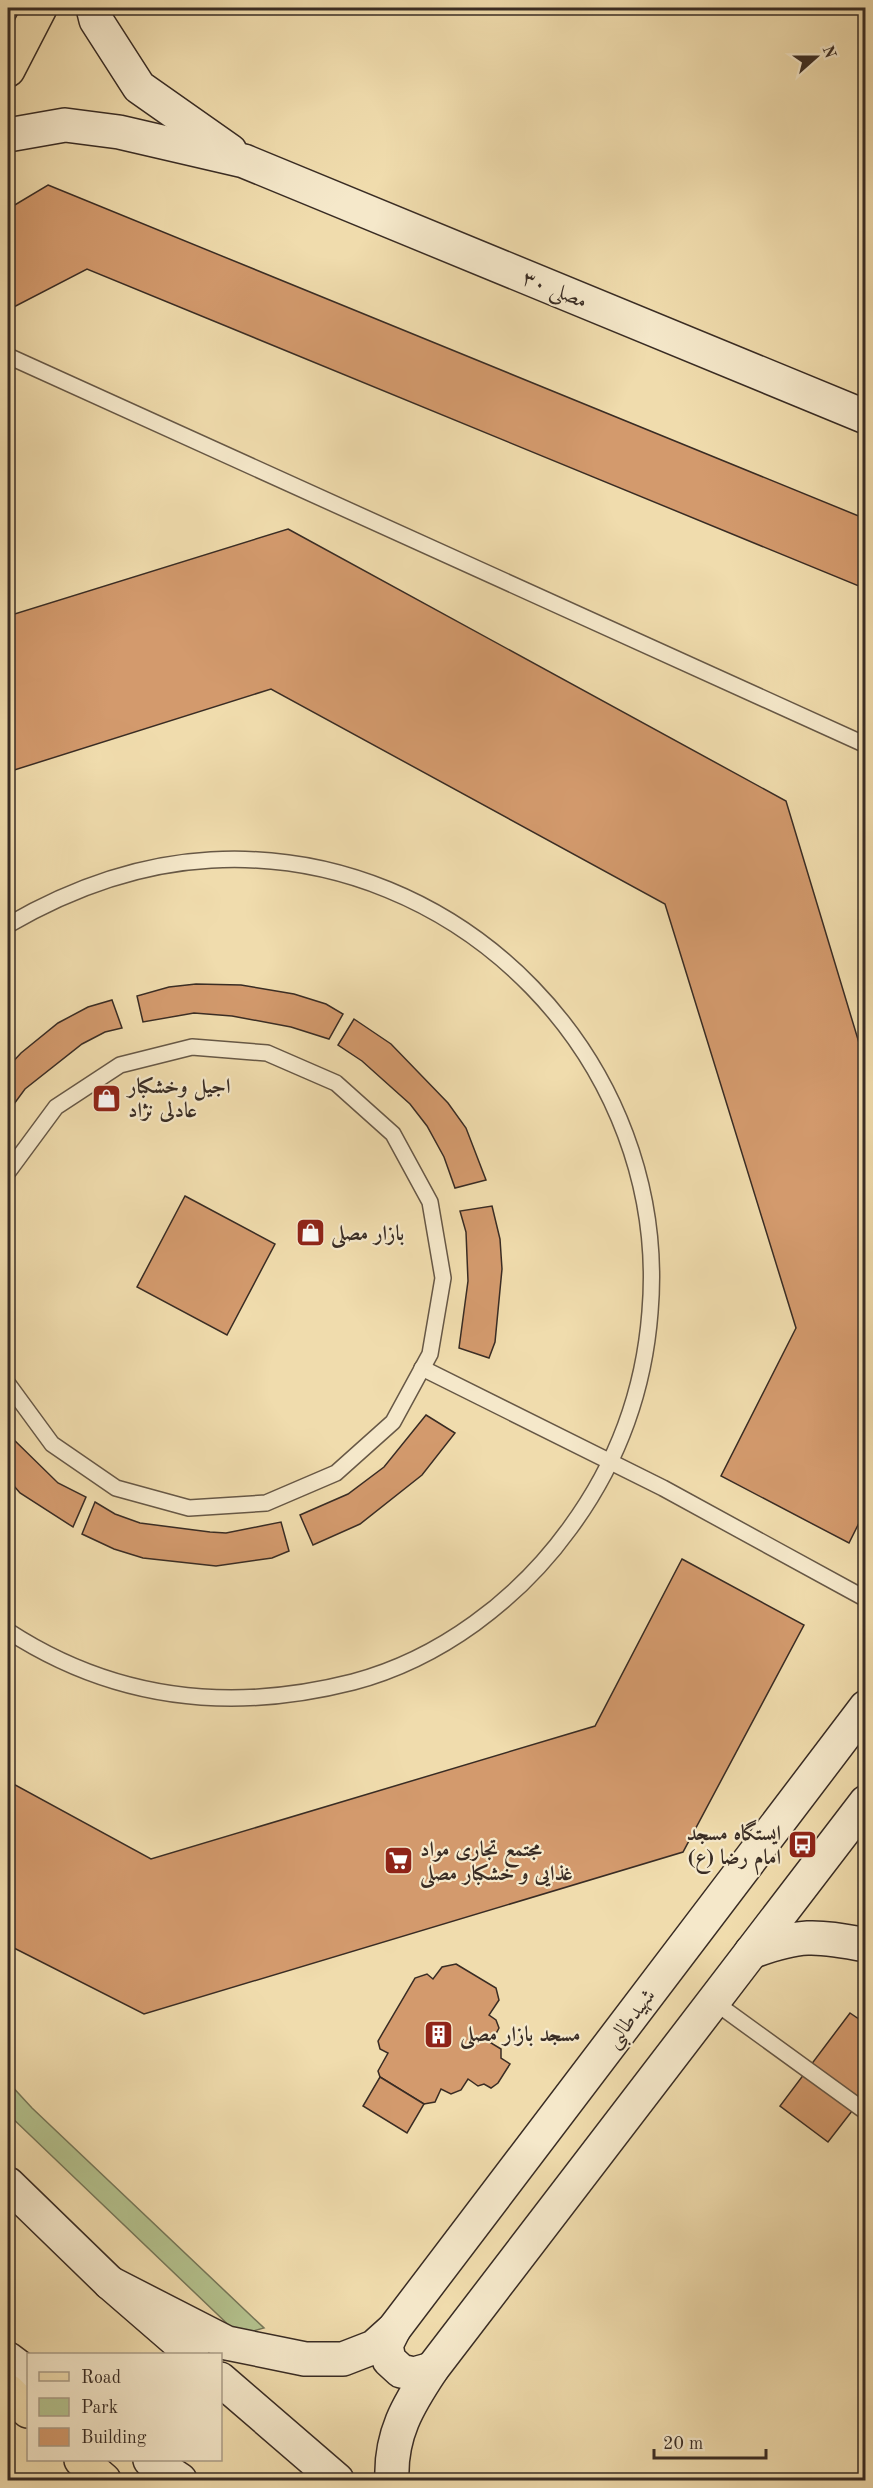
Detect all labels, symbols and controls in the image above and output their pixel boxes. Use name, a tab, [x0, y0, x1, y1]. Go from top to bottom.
north arrow	[786, 27, 846, 87]
text: N	[818, 44, 838, 62]
street label: مصلی ۳۰	[518, 268, 590, 317]
place label: اجیل وخشکبار عادلی نژاد	[126, 1076, 231, 1123]
shop icon: اجیل وخشکبار عادلی نژاد	[91, 1082, 123, 1114]
shop icon: بازار مصلى	[294, 1217, 326, 1249]
place label: بازار مصلى	[330, 1223, 404, 1249]
place label: ایستگاه مسجد امام رضا (ع)	[687, 1819, 781, 1876]
bus stop icon: ایستگاه مسجد امام رضا (ع)	[786, 1829, 818, 1861]
place label: مجتمع تجاری مواد غذایی و خشکبار مصلی	[419, 1839, 573, 1889]
supermarket icon: مجتمع تجاری مواد غذایی و خشکبار مصلی	[383, 1845, 415, 1877]
street label: شهیدطالبی	[602, 1986, 664, 2055]
building icon: مسجد بازار مصلی	[423, 2018, 455, 2050]
place label: مسجد بازار مصلی	[459, 2024, 580, 2050]
legend	[27, 2353, 222, 2461]
text: Road	[81, 2369, 121, 2387]
text: Park	[81, 2399, 118, 2417]
scale bar	[654, 2422, 766, 2460]
text: Building	[81, 2429, 147, 2447]
text: 20 m	[663, 2435, 703, 2453]

